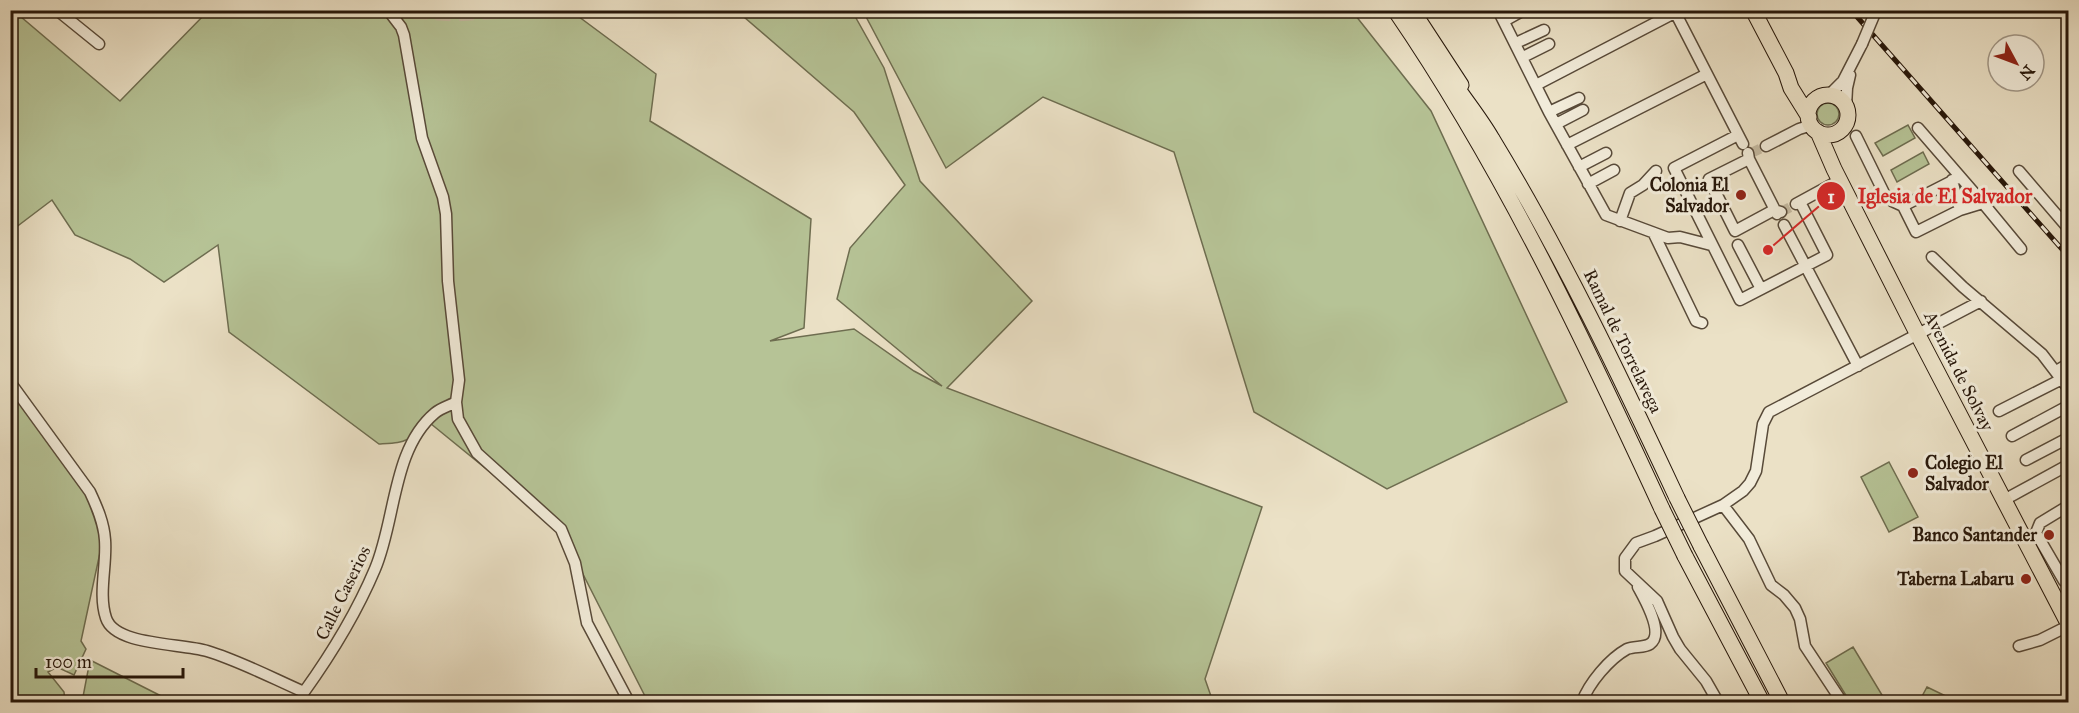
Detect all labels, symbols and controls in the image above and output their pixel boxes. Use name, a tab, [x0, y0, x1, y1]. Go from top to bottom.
north arrow	[1986, 33, 2046, 93]
text: N	[2015, 61, 2039, 84]
place label: Colonia El Salvador	[1650, 174, 1730, 217]
callout: Iglesia de El Salvador	[1816, 177, 2044, 215]
text: Iglesia de El Salvador	[1858, 184, 2033, 209]
text: 1	[1827, 186, 1835, 208]
marker: Colonia El Salvador	[1734, 188, 1748, 202]
street label: Ramal de Torrelavega	[1578, 266, 1668, 417]
street label: Avenida de Solvay	[1919, 307, 1999, 435]
place label: Colegio El Salvador	[1925, 452, 2004, 495]
marker: Colegio El Salvador	[1906, 466, 1920, 480]
place label: Banco Santander	[1912, 524, 2038, 546]
marker: Banco Santander	[2042, 528, 2056, 542]
street label: Calle Caserios	[311, 542, 375, 644]
place label: Taberna Labaru	[1896, 568, 2014, 590]
marker: Taberna Labaru	[2019, 572, 2033, 586]
scale bar	[36, 641, 183, 679]
text: 100 m	[45, 651, 92, 673]

